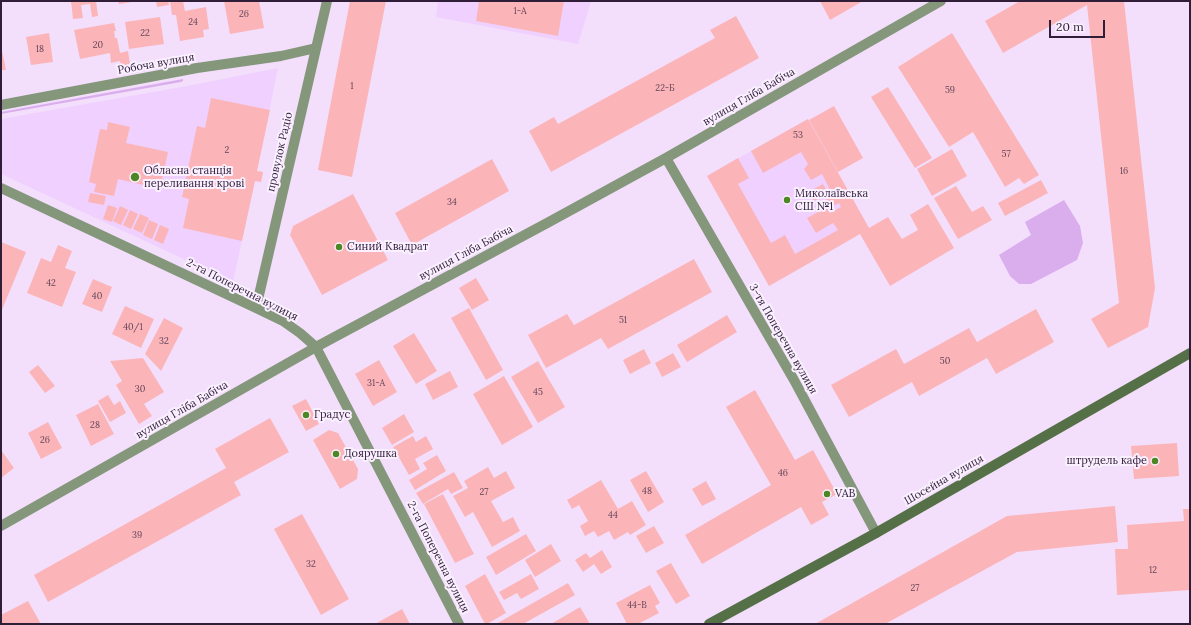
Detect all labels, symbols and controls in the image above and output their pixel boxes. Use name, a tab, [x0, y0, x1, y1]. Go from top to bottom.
house number: 1-А	[513, 6, 527, 16]
house number: 26	[239, 9, 249, 19]
scale bar	[1051, 12, 1107, 38]
house number: 24	[188, 17, 198, 27]
text: 20 m	[1056, 19, 1084, 34]
house number: 22	[140, 28, 150, 38]
house number: 20	[93, 40, 103, 50]
house number: 18	[36, 44, 44, 54]
street label: Робоча вулиця	[116, 51, 196, 77]
street label: вулиця Гліба Бабіча	[701, 65, 797, 129]
house number: 1	[350, 81, 354, 91]
house number: 22-Б	[655, 83, 675, 93]
house number: 59	[945, 85, 955, 95]
street label: провулок Радіо	[264, 111, 296, 193]
house number: 53	[793, 130, 803, 140]
house number: 2	[225, 145, 229, 155]
house number: 57	[1001, 149, 1011, 159]
place label: Обласна станція переливання крові	[144, 164, 244, 190]
house number: 16	[1120, 166, 1128, 176]
marker: Обласна станція переливання крові	[129, 171, 141, 183]
place label: Миколаївська СШ №1	[795, 187, 868, 213]
marker: Миколаївська СШ №1	[782, 195, 792, 205]
house number: 34	[447, 197, 457, 207]
street label: вулиця Гліба Бабіча	[417, 223, 515, 283]
place label: Синий Квадрат	[347, 240, 428, 254]
marker: Синий Квадрат	[334, 242, 344, 252]
street label: 2-га Поперечна вулиця	[184, 256, 300, 324]
house number: 42	[46, 278, 56, 288]
street label: 3-тя Поперечна вулиця	[746, 282, 820, 396]
house number: 40	[92, 291, 102, 301]
house number: 51	[619, 315, 627, 325]
house number: 40/1	[123, 322, 143, 332]
house number: 32	[159, 336, 169, 346]
house number: 50	[940, 356, 950, 366]
street label: вулиця Гліба Бабіча	[134, 378, 230, 442]
house number: 31-А	[367, 378, 385, 388]
house number: 30	[135, 384, 145, 394]
house number: 45	[533, 387, 543, 397]
place label: Градус	[314, 408, 350, 422]
marker: Градус	[301, 410, 311, 420]
house number: 28	[90, 420, 100, 430]
house number: 26	[40, 435, 50, 445]
place label: Доярушка	[344, 447, 397, 461]
marker: Доярушка	[331, 449, 341, 459]
street label: Шосейна вулиця	[902, 452, 986, 508]
place label: штрудель кафе	[1067, 454, 1147, 468]
marker: штрудель кафе	[1150, 456, 1160, 466]
house number: 46	[778, 468, 788, 478]
house number: 48	[642, 486, 652, 496]
house number: 27	[480, 487, 488, 497]
place label: VAB	[835, 487, 855, 501]
marker: VAB	[822, 489, 832, 499]
street label: 2-га Поперечна вулиця	[404, 499, 472, 615]
house number: 44	[608, 510, 618, 520]
house number: 39	[132, 530, 142, 540]
house number: 32	[306, 559, 316, 569]
house number: 12	[1149, 565, 1157, 575]
house number: 27	[911, 583, 919, 593]
house number: 44-В	[627, 600, 647, 610]

